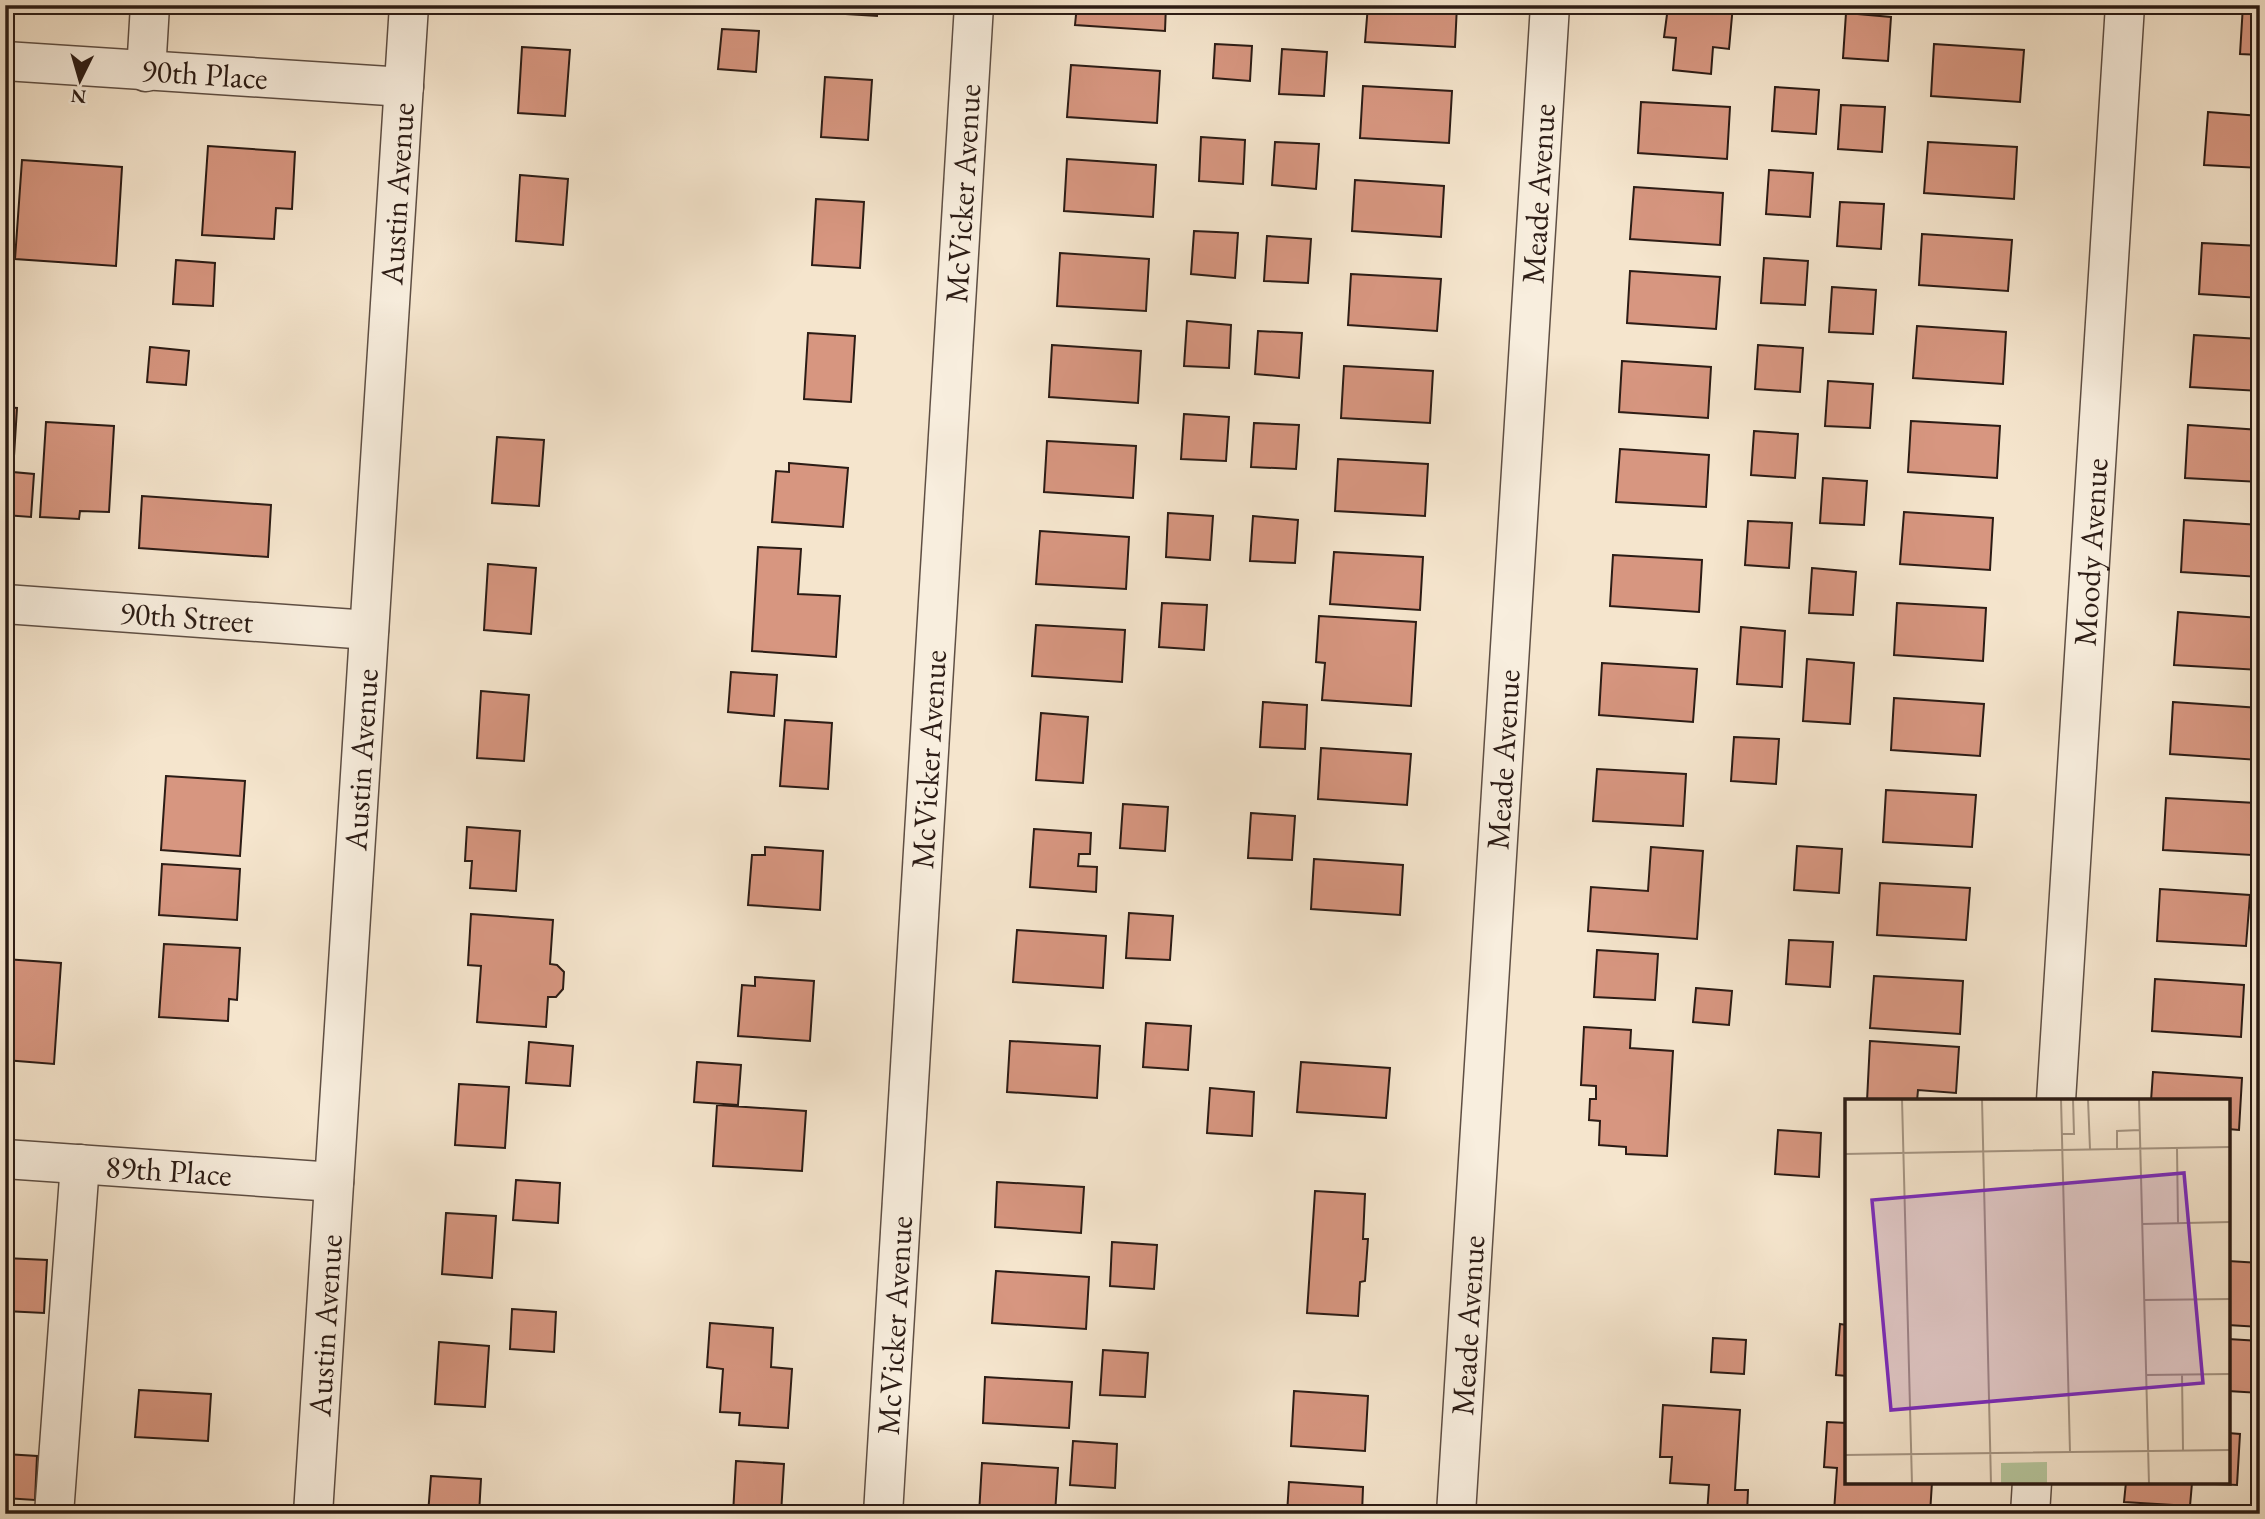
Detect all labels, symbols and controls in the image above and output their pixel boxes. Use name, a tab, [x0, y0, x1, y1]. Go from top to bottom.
north arrow	[46, 46, 116, 116]
street label: 90th Place	[140, 49, 269, 99]
text: N	[69, 83, 87, 110]
street label: McVicker Avenue	[935, 83, 990, 304]
street label: Austin Avenue	[370, 101, 424, 287]
street label: Meade Avenue	[1512, 102, 1565, 285]
street label: Moody Avenue	[2064, 457, 2117, 647]
street label: 90th Street	[118, 591, 255, 643]
street label: McVicker Avenue	[901, 649, 956, 870]
street label: Austin Avenue	[334, 667, 388, 853]
street label: Meade Avenue	[1476, 668, 1530, 851]
inset map	[1845, 1099, 2230, 1484]
street label: 89th Place	[104, 1145, 233, 1196]
street label: McVicker Avenue	[867, 1215, 922, 1436]
street label: Austin Avenue	[298, 1233, 352, 1419]
street label: Meade Avenue	[1441, 1234, 1494, 1417]

